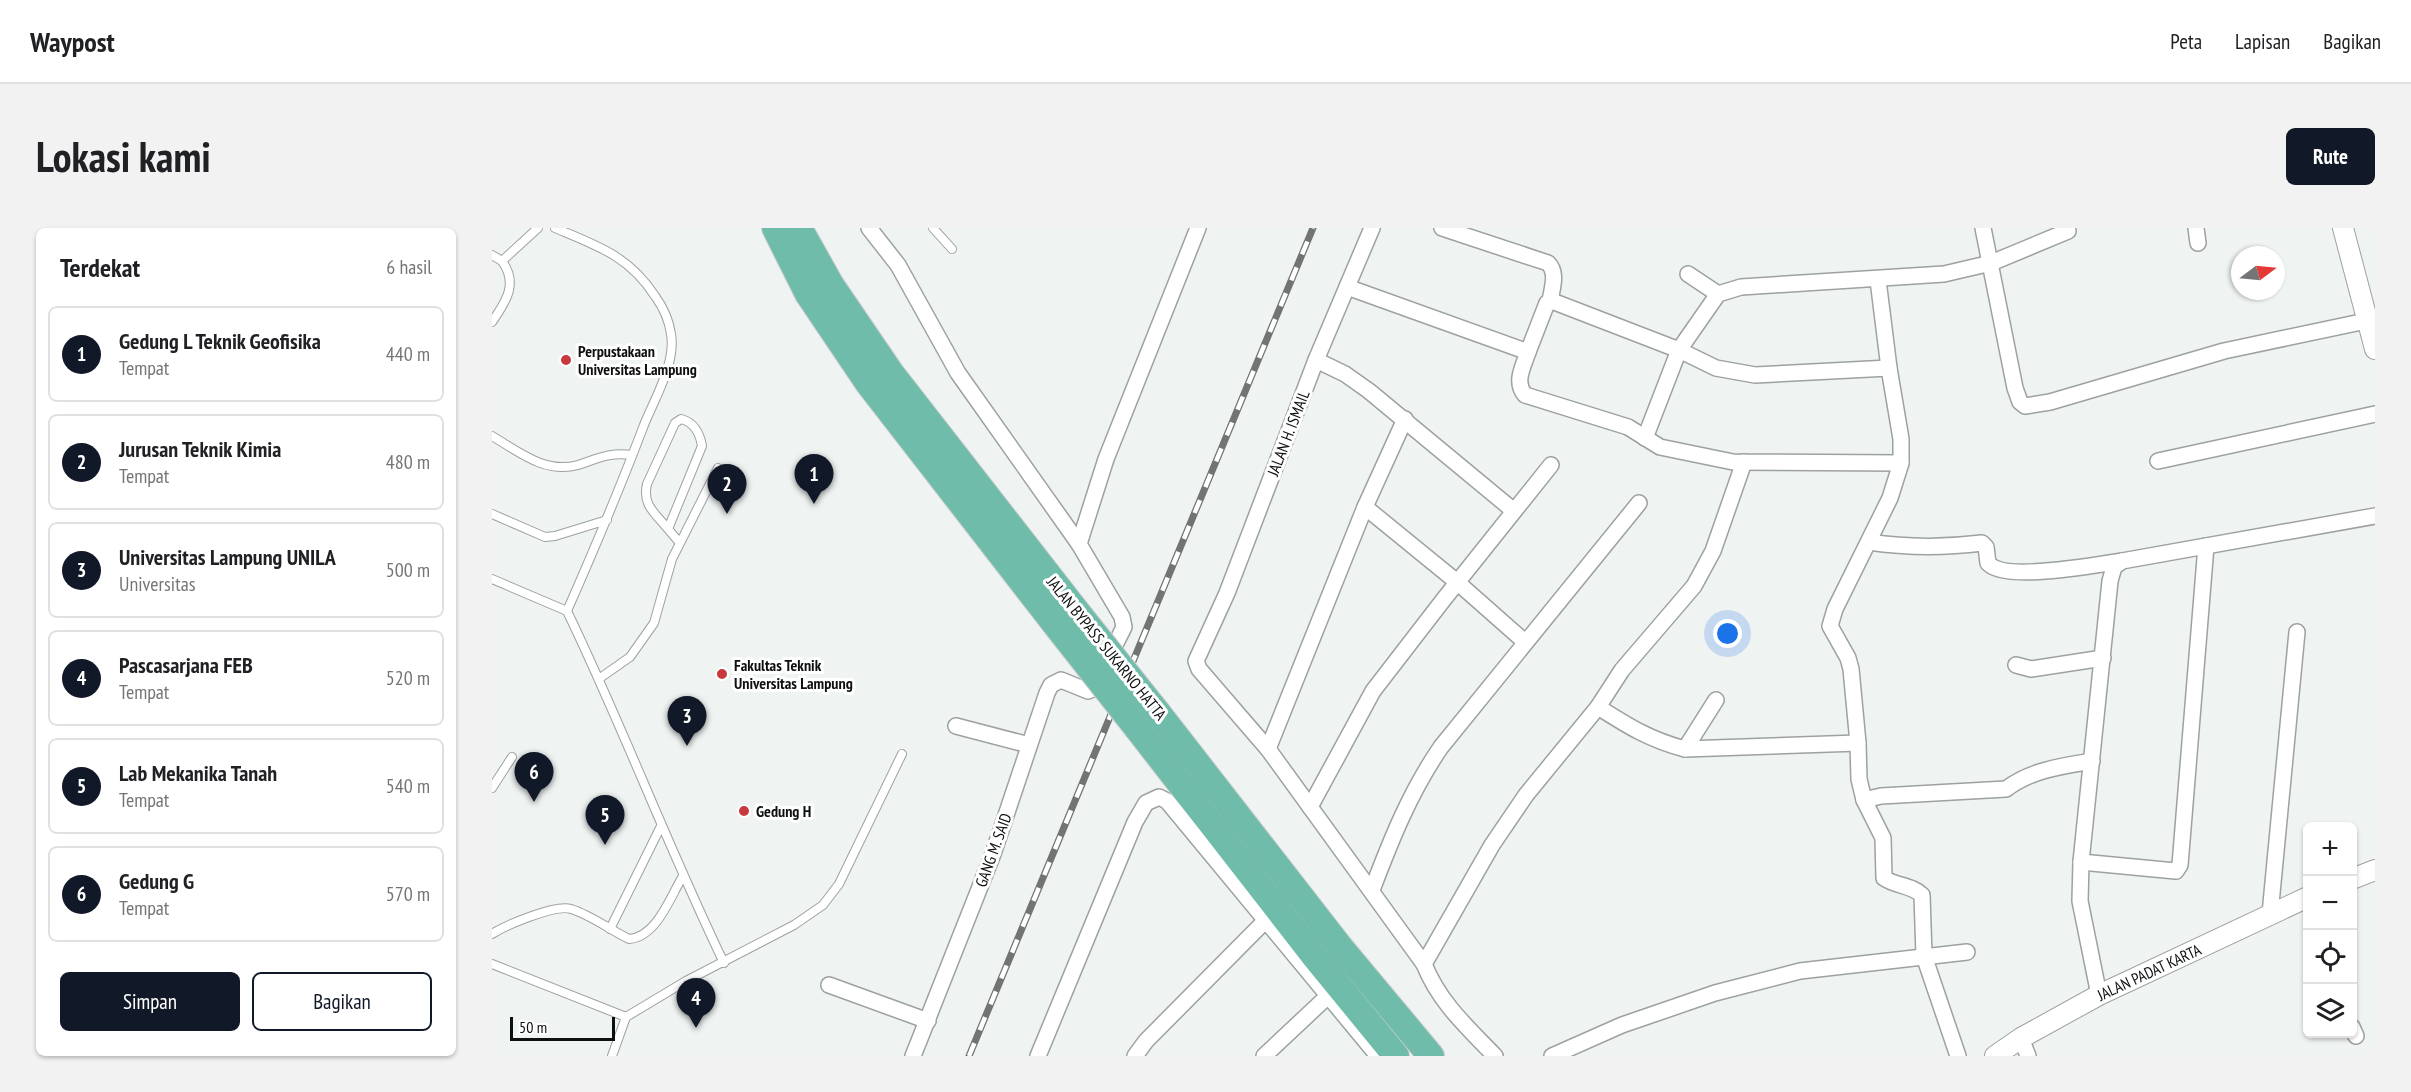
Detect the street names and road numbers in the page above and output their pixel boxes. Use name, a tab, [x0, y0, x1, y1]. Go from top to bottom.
street label: JALAN H. ISMAIL	[1262, 387, 1314, 480]
street label: JALAN BYPASS SUKARNO HATTA	[1042, 571, 1171, 724]
street label: GANG M. SAID	[970, 810, 1016, 890]
street label: JALAN PADAT KARTA	[2093, 939, 2204, 1005]

